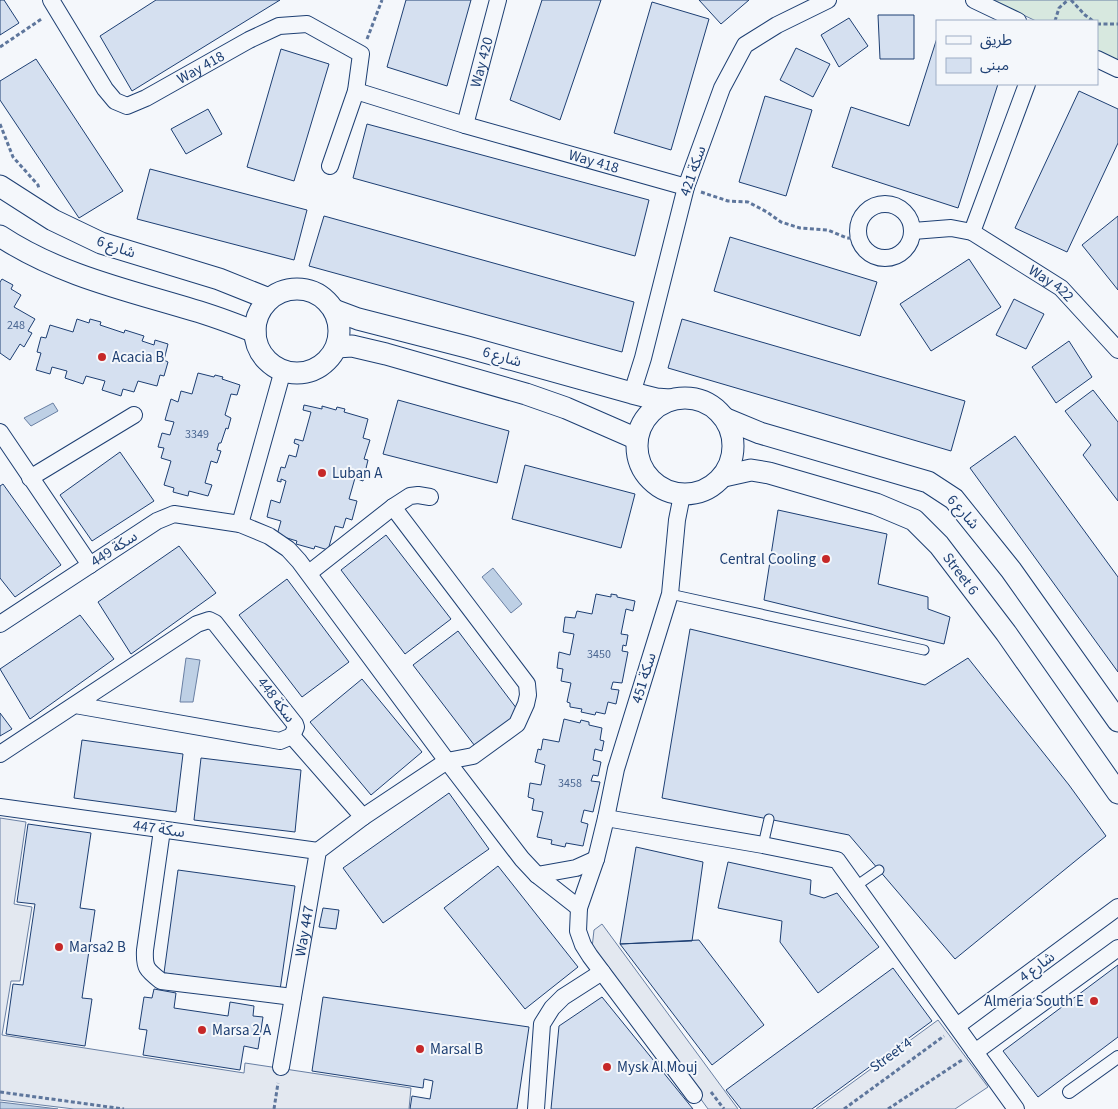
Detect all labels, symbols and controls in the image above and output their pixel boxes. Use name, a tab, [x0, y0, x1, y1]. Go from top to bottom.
legend	[936, 20, 1098, 85]
text: طريق	[980, 30, 1012, 51]
street label: Way 420	[465, 35, 498, 90]
street label: Way 418	[173, 45, 228, 89]
text: مبنى	[980, 55, 1009, 76]
street label: سكة 421	[675, 143, 711, 199]
street label: Way 418	[566, 144, 621, 178]
street label: شارع 6	[93, 231, 138, 264]
street label: Way 422	[1025, 260, 1079, 306]
house number: 248	[7, 317, 25, 334]
street label: شارع 6	[480, 341, 524, 374]
place label: Acacia B	[112, 347, 164, 368]
marker: Acacia B	[96, 351, 108, 363]
house number: 3349	[185, 426, 209, 443]
place label: Luban A	[332, 463, 383, 484]
marker: Luban A	[316, 467, 328, 479]
street label: شارع 6	[941, 490, 984, 535]
street label: سكة 449	[86, 526, 142, 572]
street label: Street 6	[938, 548, 984, 599]
place label: Central Cooling	[719, 549, 816, 570]
marker: Central Cooling	[820, 553, 832, 565]
house number: 3450	[587, 646, 611, 663]
street label: سكة 451	[626, 650, 662, 706]
street label: سكة 448	[252, 673, 300, 727]
house number: 3458	[558, 775, 582, 792]
street label: سكة 447	[132, 815, 186, 843]
street label: Way 447	[290, 904, 319, 958]
place label: Marsa2 B	[69, 937, 126, 958]
marker: Marsa2 B	[53, 941, 65, 953]
street label: شارع 4	[1015, 947, 1060, 988]
place label: Almeria South E	[984, 991, 1084, 1012]
marker: Almeria South E	[1088, 995, 1100, 1007]
place label: Marsa 2 A	[212, 1020, 272, 1041]
marker: Marsa 2 A	[196, 1024, 208, 1036]
street label: Street 4	[865, 1032, 917, 1078]
place label: Marsal B	[430, 1039, 483, 1060]
marker: Marsal B	[414, 1043, 426, 1055]
place label: Mysk Al Mouj	[617, 1057, 698, 1078]
marker: Mysk Al Mouj	[601, 1061, 613, 1073]

